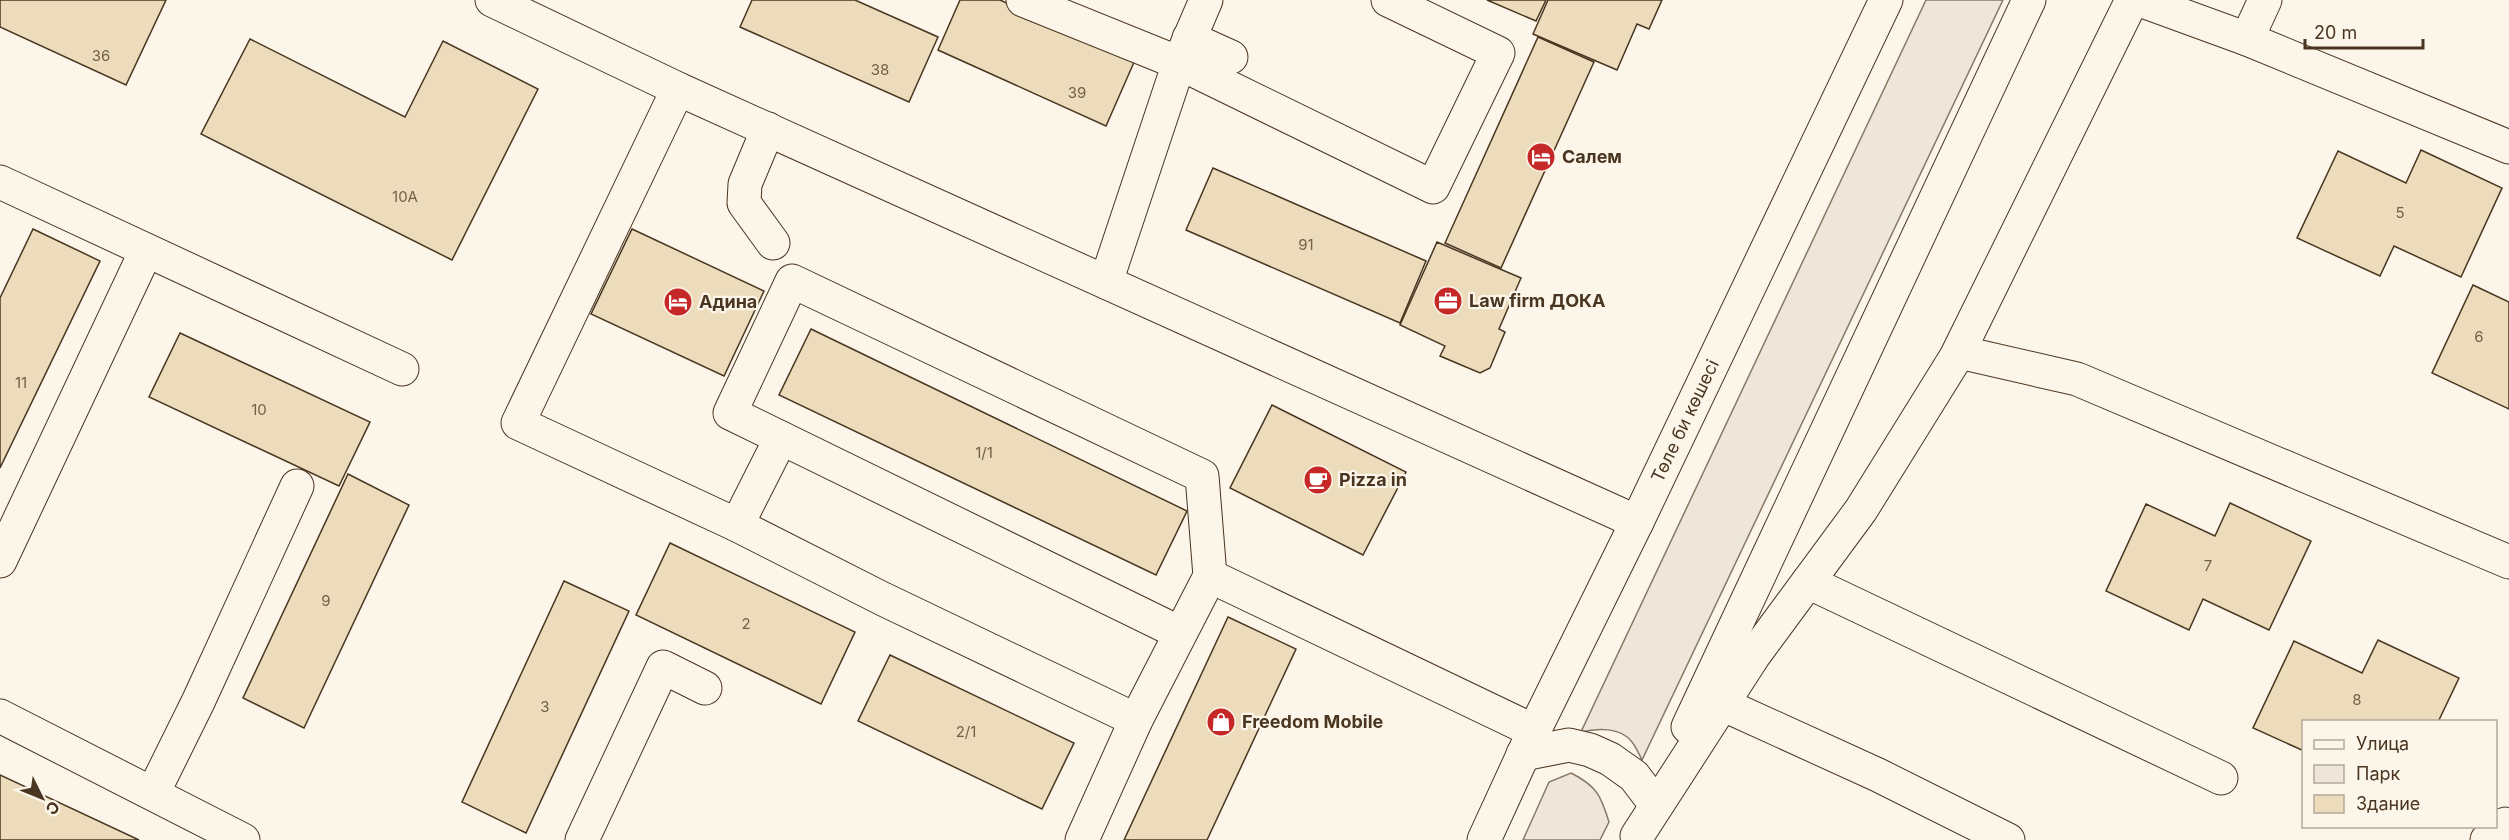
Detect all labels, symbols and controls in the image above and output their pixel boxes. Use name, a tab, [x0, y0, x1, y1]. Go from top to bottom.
scale bar	[2305, 12, 2424, 50]
text: 20 m	[2314, 22, 2357, 43]
house number: 36	[92, 46, 110, 65]
house number: 38	[871, 60, 889, 79]
house number: 39	[1068, 83, 1086, 102]
hotel icon: Салем	[1525, 141, 1557, 173]
place label: Салем	[1562, 146, 1622, 167]
house number: 10А	[392, 187, 418, 206]
house number: 5	[2395, 203, 2405, 222]
house number: 91	[1298, 235, 1314, 254]
office icon: Law firm ДОКА	[1432, 285, 1464, 317]
hotel icon: Адина	[662, 286, 694, 318]
place label: Law firm ДОКА	[1469, 290, 1605, 311]
place label: Адина	[699, 291, 757, 312]
house number: 6	[2474, 327, 2484, 346]
street label: Төле би көшесі	[1647, 356, 1723, 485]
house number: 11	[15, 373, 27, 392]
house number: 10	[251, 400, 267, 419]
house number: 1/1	[975, 443, 993, 462]
cafe icon: Pizza in	[1302, 464, 1334, 496]
place label: Pizza in	[1339, 469, 1407, 490]
house number: 7	[2204, 556, 2212, 575]
house number: 9	[321, 591, 331, 610]
house number: 2	[741, 614, 751, 633]
house number: 8	[2352, 690, 2362, 709]
house number: 3	[540, 697, 550, 716]
shop icon: Freedom Mobile	[1205, 706, 1237, 738]
place label: Freedom Mobile	[1242, 711, 1384, 732]
legend	[2302, 720, 2497, 828]
house number: 2/1	[956, 722, 976, 741]
text: Улица	[2356, 733, 2409, 754]
text: Парк	[2356, 763, 2401, 784]
north arrow	[12, 768, 72, 828]
text: Здание	[2356, 793, 2420, 814]
text: С	[42, 797, 64, 819]

